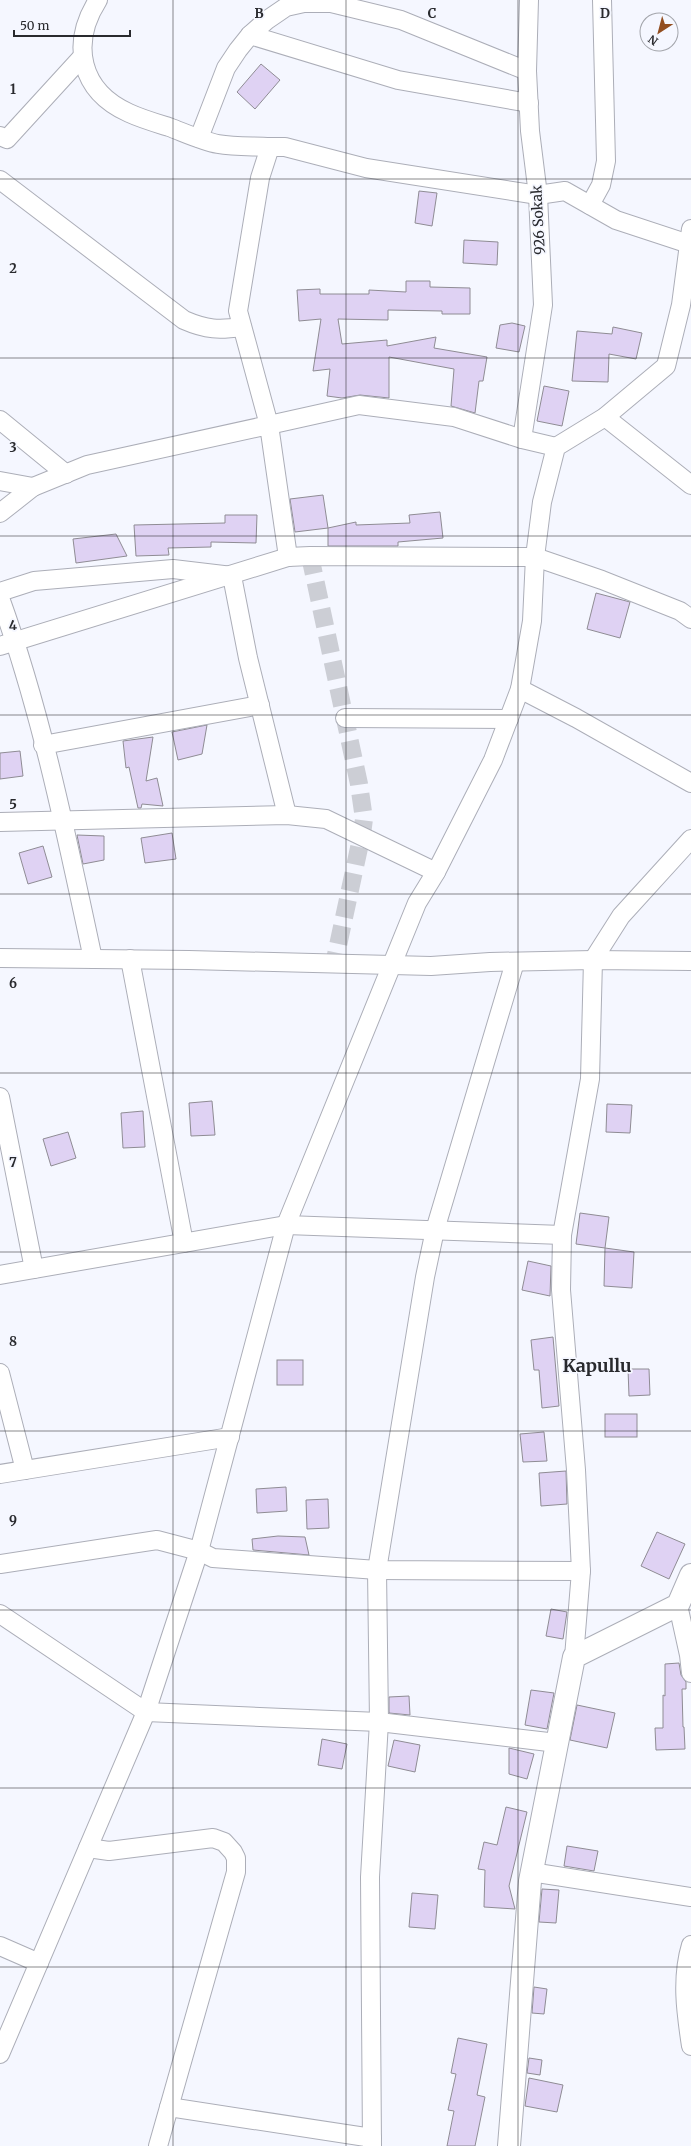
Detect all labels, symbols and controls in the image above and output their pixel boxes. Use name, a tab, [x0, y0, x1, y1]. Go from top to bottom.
text: B	[254, 5, 264, 22]
text: C	[428, 5, 437, 22]
text: D	[600, 5, 610, 22]
scale bar	[14, 12, 130, 38]
north arrow	[639, 12, 679, 52]
text: 50 m	[20, 18, 49, 33]
text: N	[645, 32, 661, 48]
text: 1	[10, 81, 16, 98]
street label: 926 Sokak	[527, 185, 549, 255]
text: 2	[9, 260, 17, 277]
text: 3	[9, 439, 17, 456]
text: 4	[9, 617, 18, 634]
text: 5	[9, 796, 17, 813]
text: 6	[9, 975, 17, 992]
text: 7	[9, 1154, 17, 1171]
text: 8	[9, 1333, 17, 1350]
district label: Kapullu	[562, 1354, 632, 1377]
text: 9	[9, 1512, 17, 1529]

